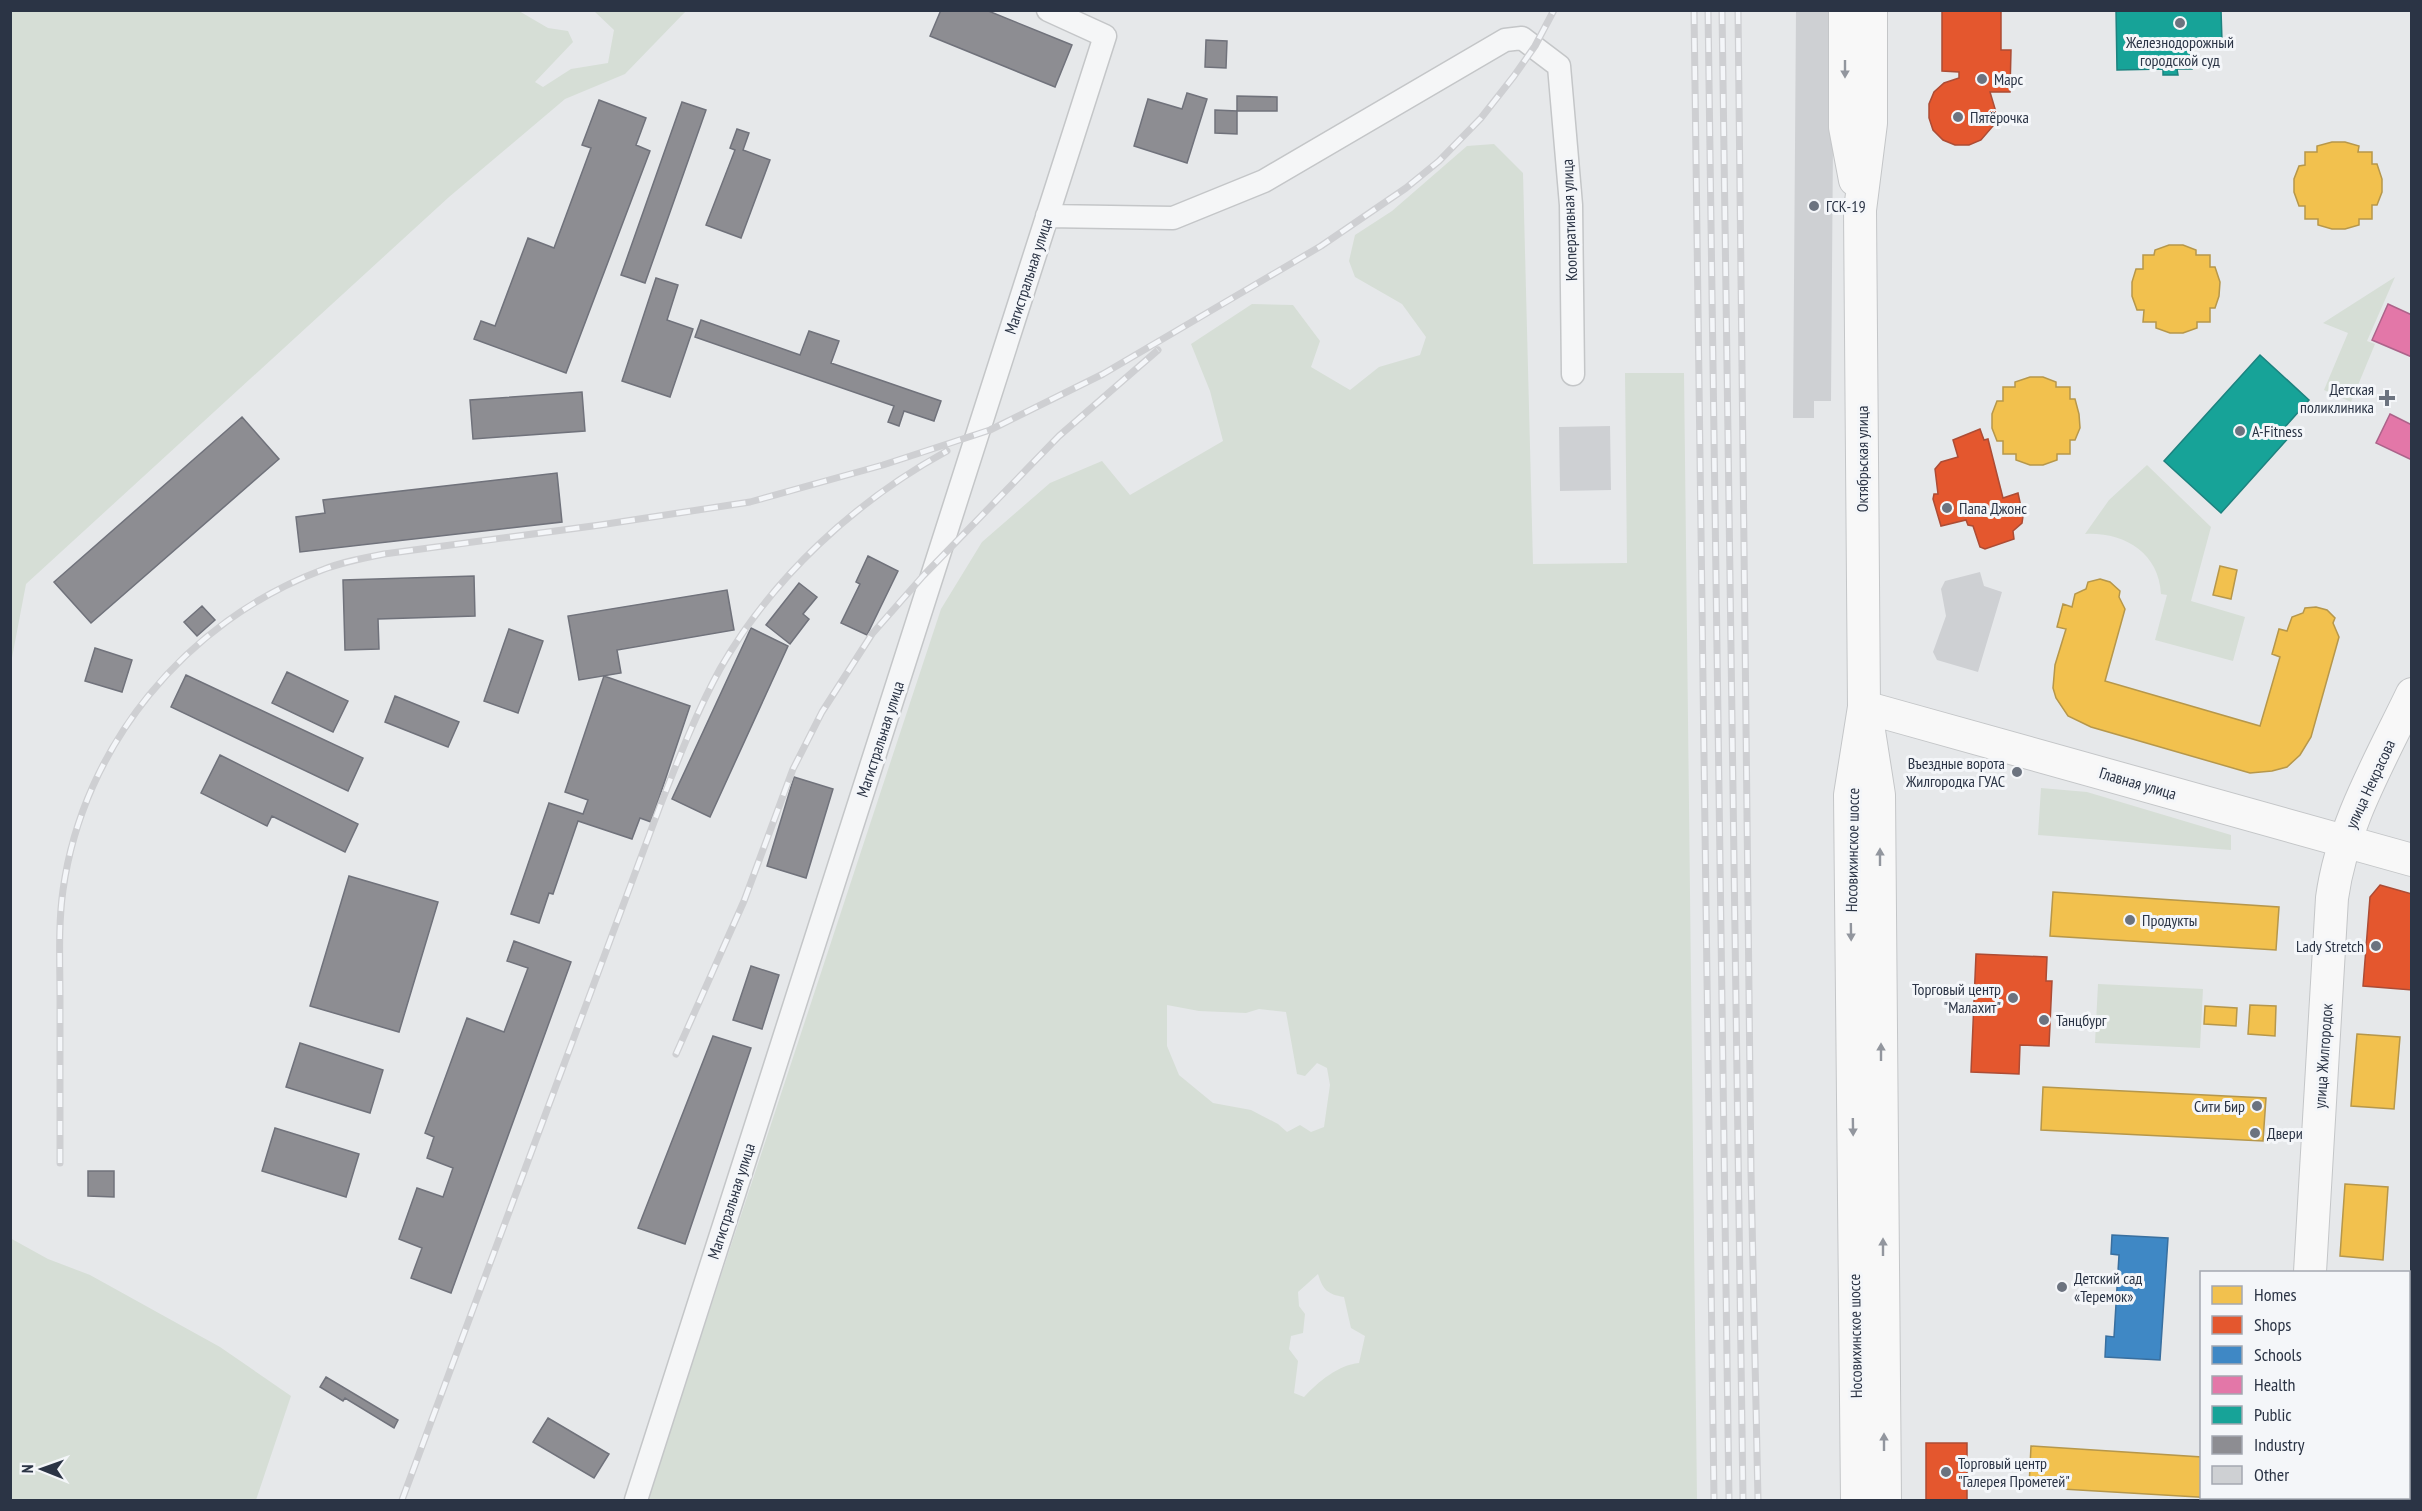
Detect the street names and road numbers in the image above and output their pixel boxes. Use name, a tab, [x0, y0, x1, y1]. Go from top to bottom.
street label: Кооперативная улица	[1557, 159, 1581, 281]
street label: Магистральная улица	[1000, 216, 1056, 336]
street label: Октябрьская улица	[1852, 406, 1872, 512]
street label: Магистральная улица	[852, 679, 908, 799]
street label: улица Некрасова	[2341, 736, 2399, 832]
street label: Главная улица	[2097, 762, 2179, 804]
street label: Носовихинское шоссе	[1841, 788, 1863, 912]
street label: улица Жилгородок	[2309, 1002, 2337, 1109]
street label: Магистральная улица	[703, 1141, 759, 1261]
street label: Носовихинское шоссе	[1844, 1274, 1866, 1398]

